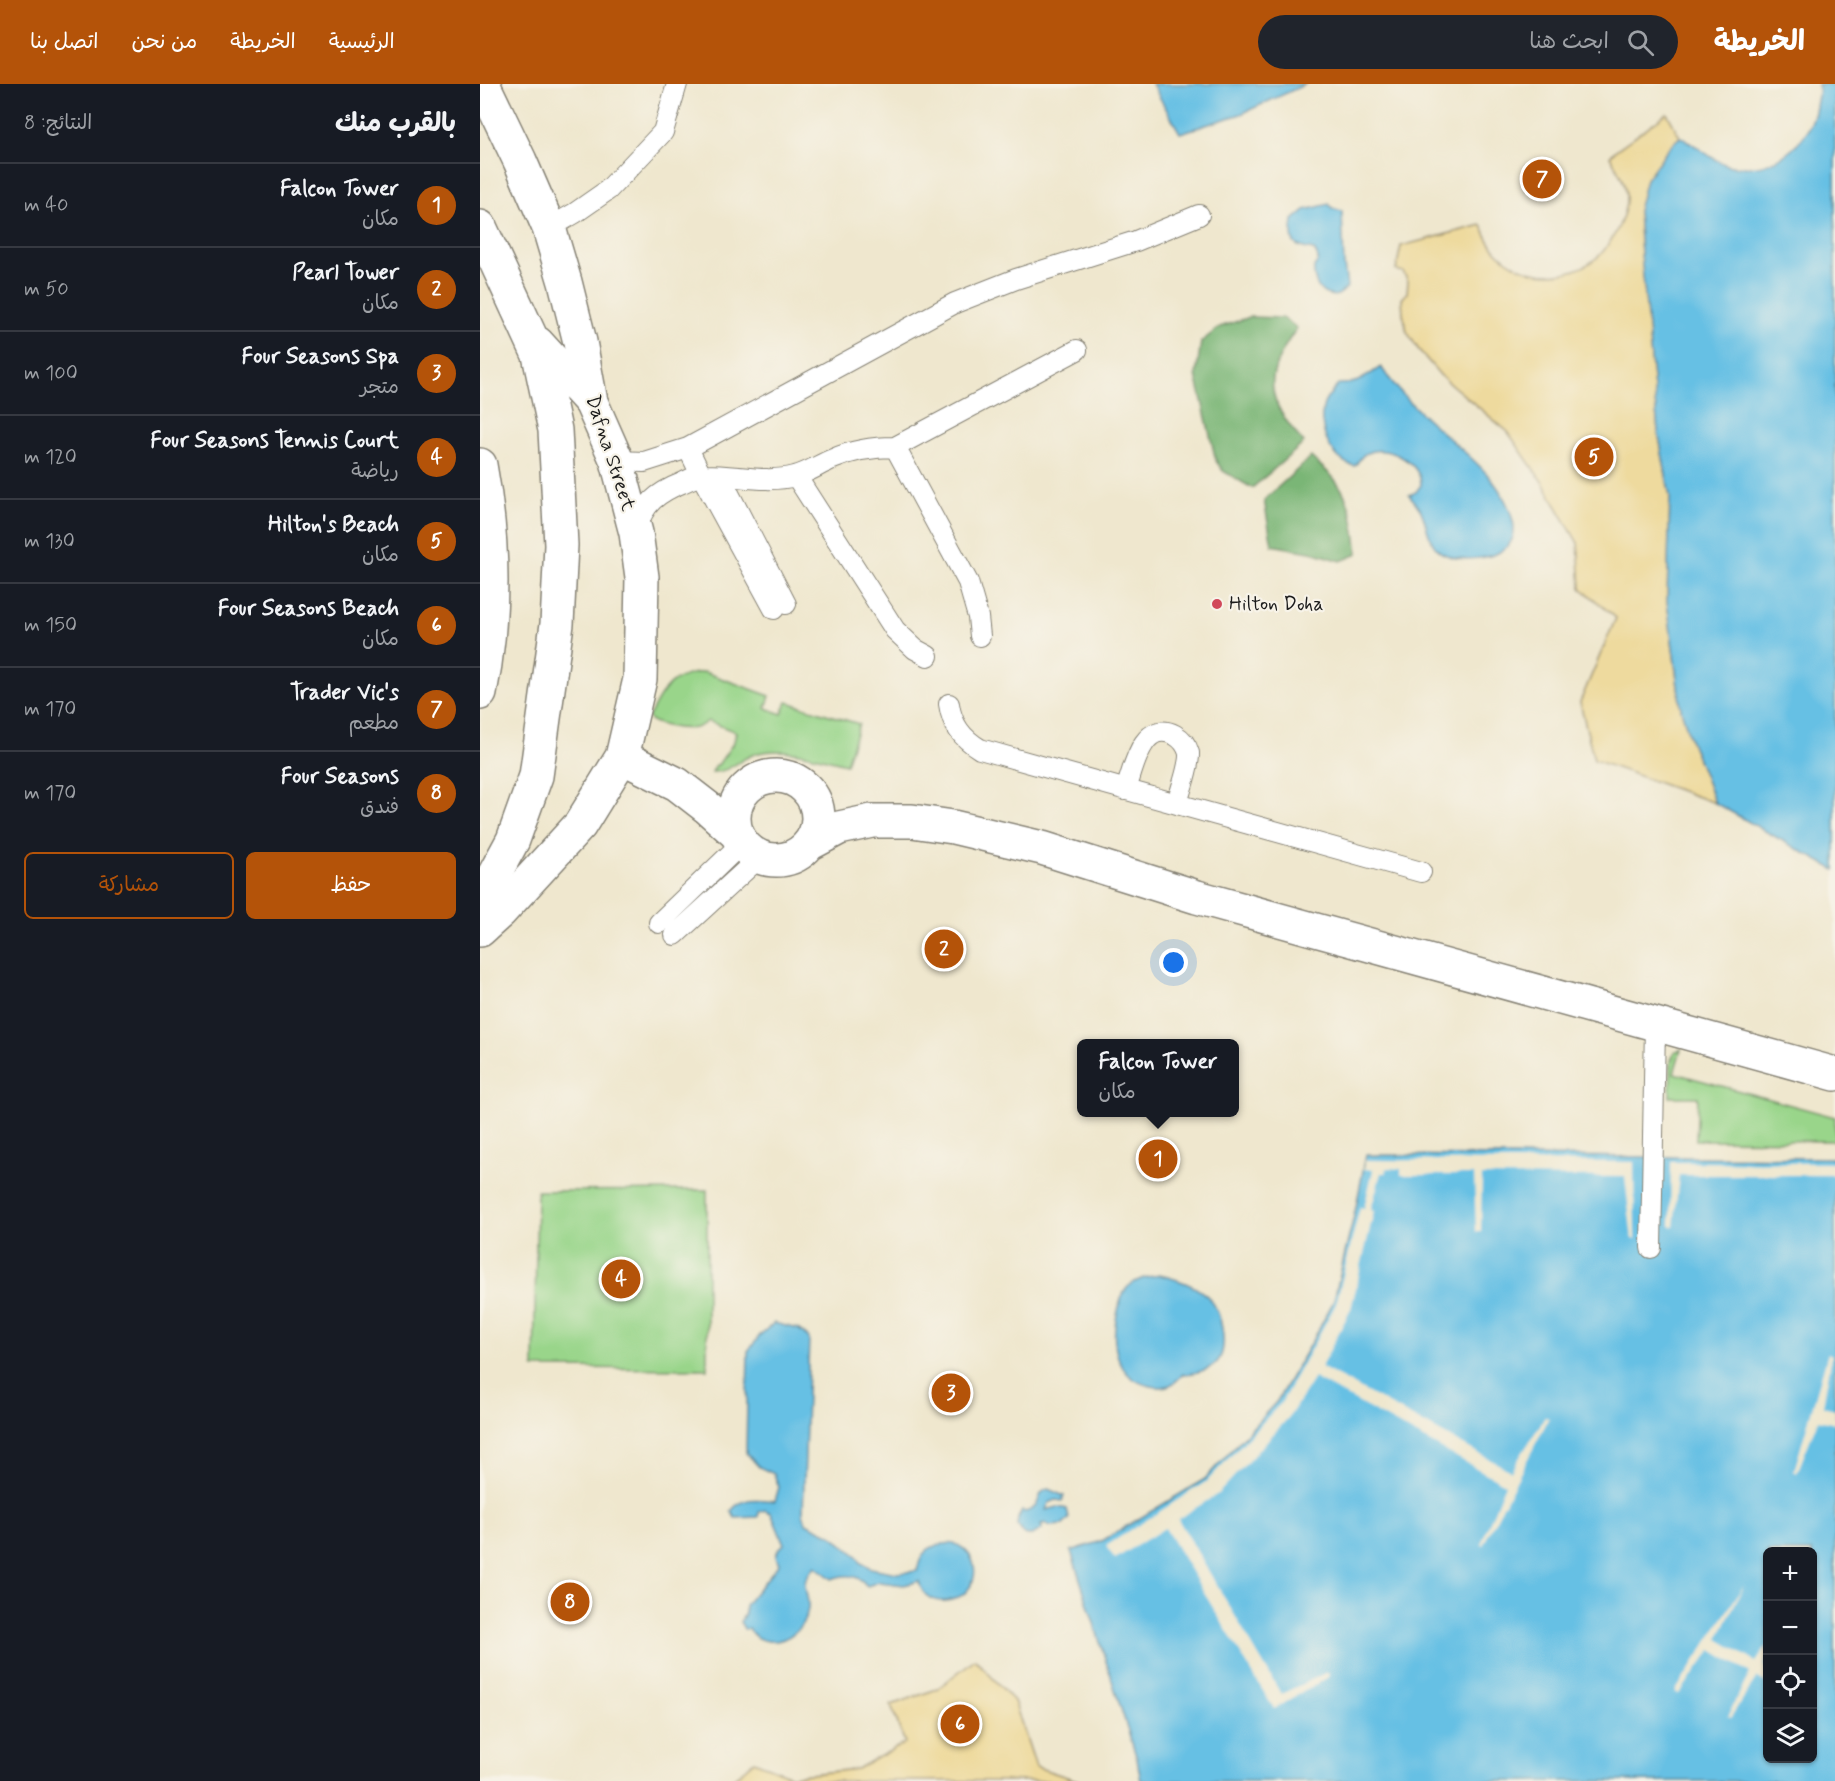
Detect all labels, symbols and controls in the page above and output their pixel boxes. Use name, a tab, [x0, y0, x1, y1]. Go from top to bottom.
search box	[1258, 15, 1678, 69]
text: الخريطة	[1714, 24, 1805, 61]
icon: search	[1624, 26, 1657, 59]
text: اتصل بنا	[30, 28, 98, 56]
text: من نحن	[131, 28, 197, 56]
text: الخريطة	[230, 28, 296, 56]
text: الرئيسية	[329, 28, 395, 56]
text: ابحث هنا	[1529, 28, 1609, 56]
text: بالقرب منك	[335, 107, 456, 141]
text: النتائج: 8	[24, 110, 92, 137]
pin: 7	[1522, 156, 1562, 202]
text: Falcon Tower	[280, 175, 399, 203]
text: 40 m	[24, 192, 68, 219]
text: 1	[432, 192, 441, 219]
text: مكان	[362, 206, 399, 233]
text: Pearl Tower	[292, 259, 399, 287]
text: 50 m	[24, 276, 69, 303]
text: 2	[432, 276, 441, 303]
text: مكان	[362, 290, 399, 317]
text: Four Seasons Spa	[242, 343, 399, 371]
text: 100 m	[24, 360, 78, 387]
text: 3	[432, 360, 441, 387]
text: متجر	[360, 374, 399, 401]
street label: Dafna Street	[579, 392, 642, 515]
text: Four Seasons Tennis Court	[150, 427, 399, 455]
pin: 5	[1574, 434, 1614, 479]
text: 120 m	[24, 444, 77, 471]
text: 4	[431, 444, 442, 471]
text: رياضة	[351, 458, 399, 485]
text: Hilton's Beach	[268, 511, 399, 539]
text: 130 m	[24, 528, 75, 555]
text: 5	[431, 528, 443, 555]
text: مكان	[362, 542, 399, 569]
place label: Hilton Doha	[1229, 591, 1324, 618]
text: Four Seasons Beach	[218, 595, 399, 623]
marker: Hilton Doha	[1210, 597, 1224, 611]
text: 150 m	[24, 612, 77, 639]
text: 6	[431, 612, 442, 639]
text: مكان	[362, 626, 399, 653]
text: Trader Vic's	[290, 679, 399, 707]
text: 170 m	[24, 696, 76, 723]
text: 7	[430, 696, 443, 723]
text: مطعم	[348, 710, 399, 737]
text: Four Seasons	[281, 763, 399, 791]
text: 170 m	[24, 780, 76, 807]
text: 8	[431, 780, 442, 807]
text: فندق	[360, 794, 399, 821]
button: مشاركة	[24, 852, 234, 919]
button: حفظ	[246, 852, 456, 919]
pin: 2	[924, 926, 964, 972]
your location	[1159, 948, 1188, 977]
popup	[1077, 1039, 1239, 1117]
text: Falcon Tower	[1099, 1048, 1217, 1076]
text: مكان	[1099, 1079, 1136, 1106]
pin: 1	[1138, 1136, 1178, 1182]
pin: 4	[602, 1256, 640, 1302]
pin: 3	[932, 1370, 970, 1416]
map controls	[1763, 1547, 1817, 1763]
button: +	[1763, 1547, 1817, 1601]
pin: 8	[550, 1580, 590, 1624]
button: −	[1763, 1601, 1817, 1655]
button: locate	[1763, 1655, 1817, 1709]
pin: 6	[940, 1702, 980, 1746]
button: layers	[1763, 1709, 1817, 1763]

